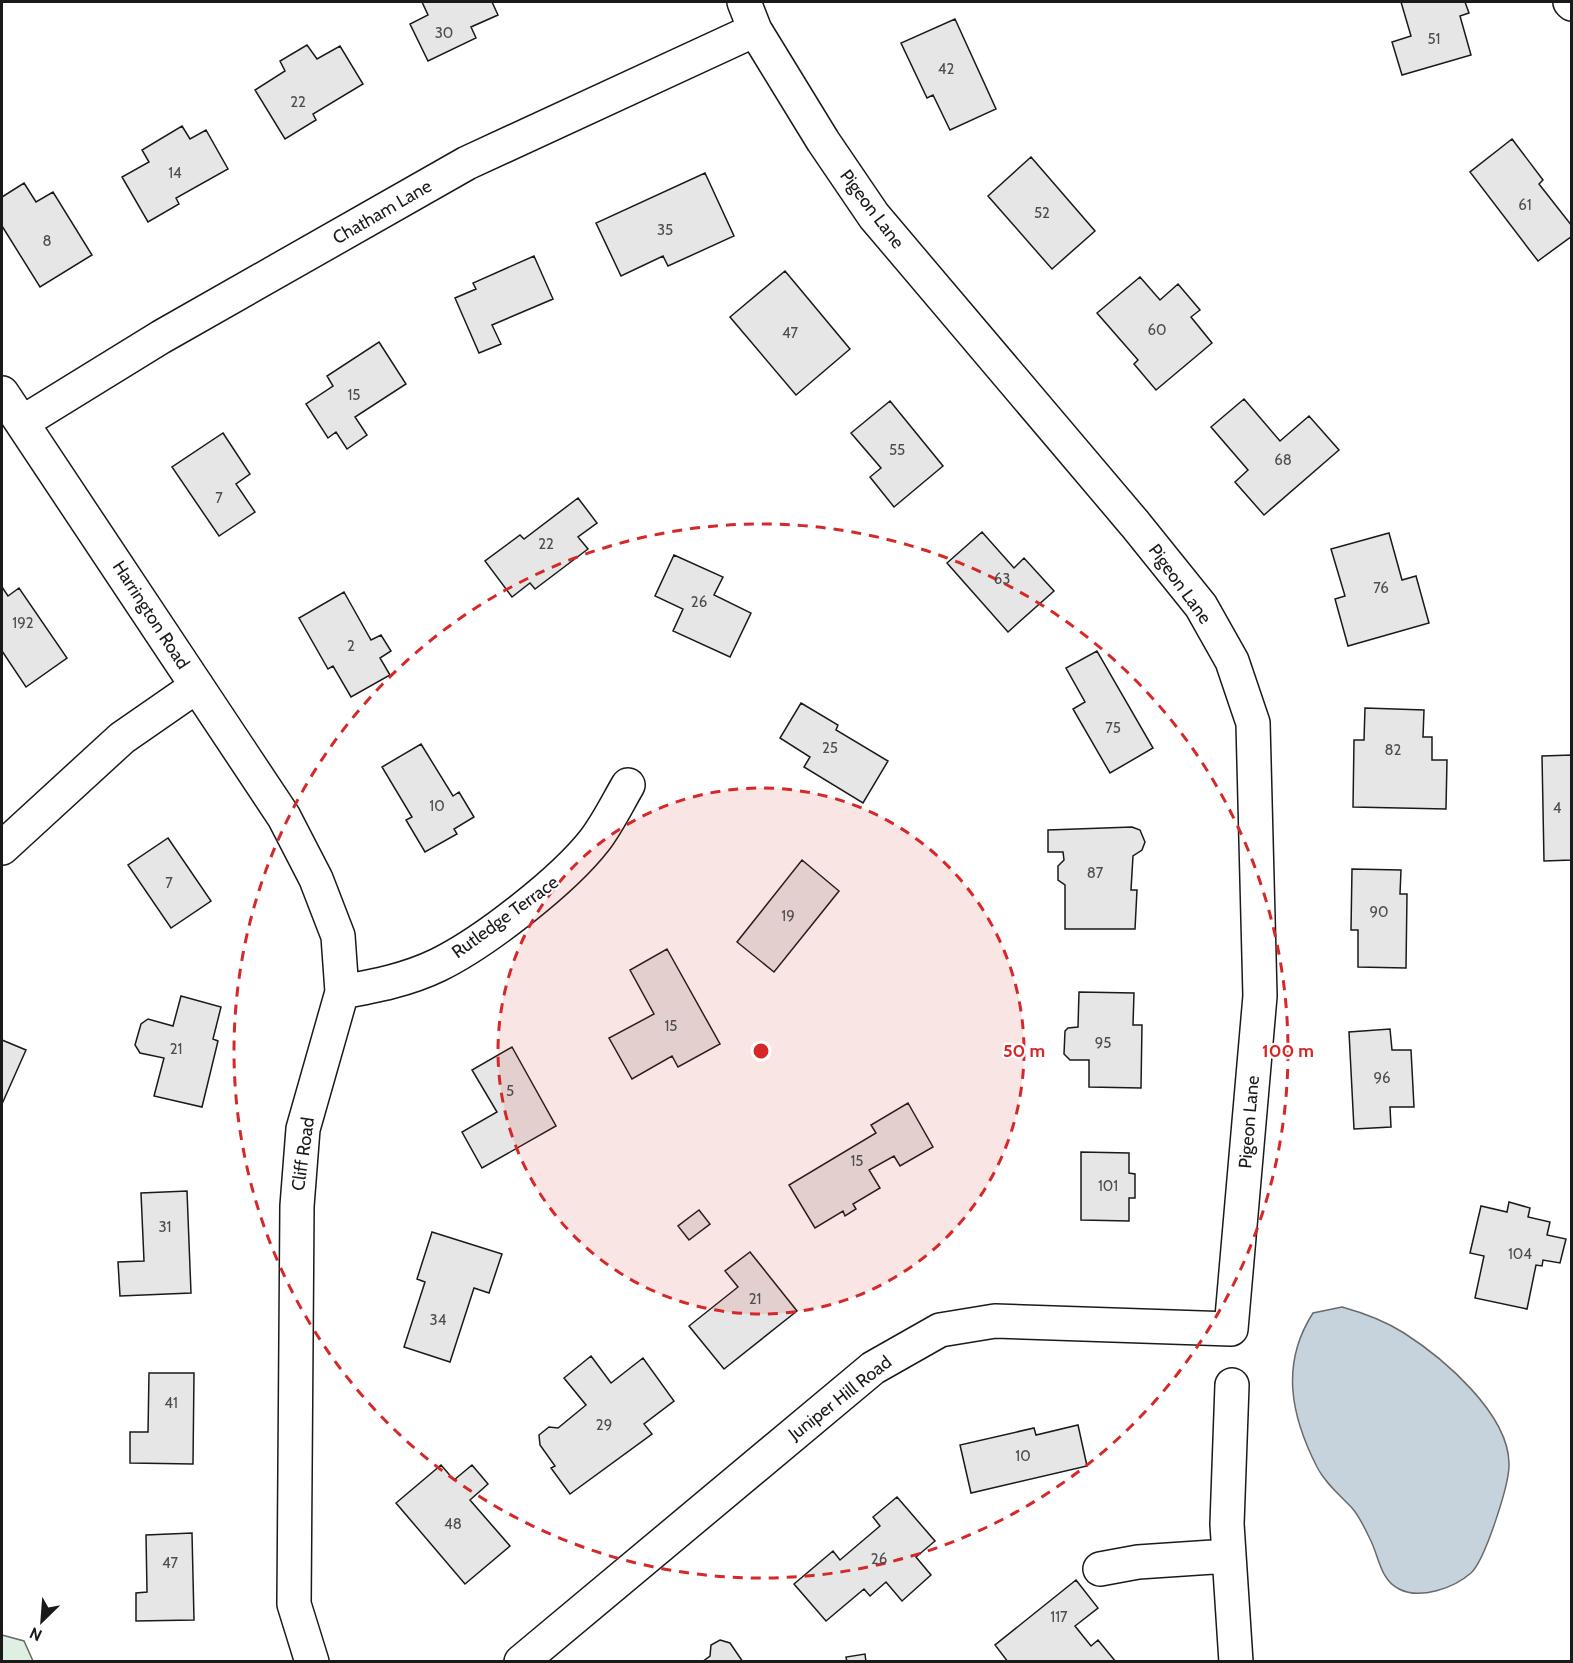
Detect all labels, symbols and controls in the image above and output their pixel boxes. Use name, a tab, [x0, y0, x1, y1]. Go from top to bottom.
house number: 30	[435, 24, 453, 42]
house number: 51	[1427, 30, 1441, 48]
house number: 42	[938, 60, 954, 78]
house number: 22	[290, 93, 306, 111]
house number: 14	[168, 164, 182, 182]
street label: Pigeon Lane	[835, 165, 909, 253]
street label: Chatham Lane	[329, 175, 435, 249]
house number: 61	[1518, 196, 1532, 214]
house number: 52	[1034, 204, 1050, 222]
house number: 35	[657, 221, 673, 239]
house number: 8	[42, 232, 52, 250]
house number: 60	[1148, 321, 1167, 339]
house number: 47	[782, 324, 799, 342]
house number: 15	[347, 386, 361, 404]
house number: 55	[889, 441, 905, 459]
house number: 68	[1274, 451, 1292, 469]
house number: 7	[215, 489, 223, 507]
house number: 22	[538, 535, 554, 553]
street label: Pigeon Lane	[1144, 540, 1216, 628]
street label: Harrington Road	[108, 557, 194, 673]
house number: 63	[994, 570, 1010, 588]
house number: 76	[1373, 579, 1389, 597]
house number: 26	[691, 593, 707, 611]
house number: 192	[12, 614, 34, 632]
house number: 2	[347, 637, 355, 655]
house number: 75	[1105, 719, 1121, 737]
house number: 25	[822, 739, 838, 757]
house number: 82	[1385, 741, 1402, 759]
house number: 10	[429, 797, 445, 815]
house number: 4	[1553, 799, 1562, 817]
house number: 87	[1087, 864, 1104, 882]
street label: Rutledge Terrace	[447, 871, 563, 963]
house number: 7	[165, 874, 173, 892]
house number: 90	[1370, 903, 1389, 921]
house number: 19	[781, 907, 795, 925]
house number: 15	[664, 1017, 678, 1035]
house number: 95	[1095, 1034, 1111, 1052]
house number: 21	[170, 1040, 182, 1058]
text: 50 m	[1003, 1040, 1045, 1062]
text: 100 m	[1262, 1040, 1314, 1062]
centre of rings	[751, 1041, 771, 1061]
house number: 96	[1373, 1069, 1391, 1087]
street label: Pigeon Lane	[1234, 1075, 1264, 1169]
house number: 5	[506, 1082, 514, 1100]
street label: Cliff Road	[287, 1116, 319, 1192]
house number: 15	[850, 1152, 864, 1170]
house number: 101	[1098, 1177, 1118, 1195]
house number: 31	[158, 1218, 172, 1236]
house number: 104	[1508, 1245, 1532, 1263]
house number: 21	[749, 1290, 761, 1308]
house number: 34	[430, 1311, 447, 1329]
street label: Juniper Hill Road	[783, 1351, 896, 1446]
house number: 41	[164, 1394, 178, 1412]
house number: 29	[596, 1416, 612, 1434]
house number: 10	[1015, 1447, 1031, 1465]
house number: 48	[444, 1515, 462, 1533]
house number: 26	[871, 1550, 887, 1568]
house number: 47	[162, 1554, 179, 1572]
north arrow	[12, 1591, 72, 1651]
house number: 117	[1050, 1608, 1068, 1626]
text: N	[27, 1623, 45, 1645]

